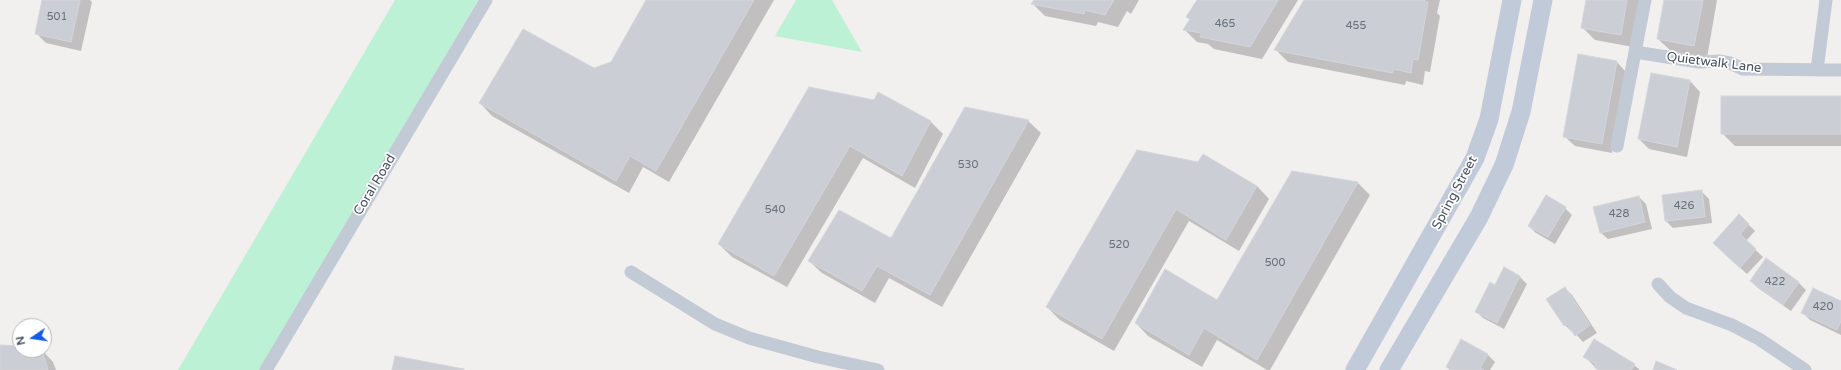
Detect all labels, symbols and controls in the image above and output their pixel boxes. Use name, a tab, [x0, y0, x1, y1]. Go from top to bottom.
house number: 501	[47, 10, 67, 24]
house number: 465	[1215, 17, 1235, 31]
house number: 455	[1346, 19, 1366, 33]
street label: Quietwalk Lane	[1666, 49, 1762, 77]
street label: Coral Road	[351, 152, 399, 218]
street label: Spring Street	[1429, 154, 1481, 232]
house number: 530	[958, 158, 978, 172]
house number: 426	[1674, 199, 1694, 213]
house number: 540	[765, 203, 785, 217]
house number: 428	[1609, 207, 1629, 221]
house number: 520	[1109, 238, 1129, 252]
house number: 500	[1265, 256, 1285, 270]
house number: 422	[1765, 275, 1785, 289]
house number: 420	[1813, 300, 1833, 314]
north arrow	[12, 318, 52, 358]
text: N	[13, 335, 28, 346]

